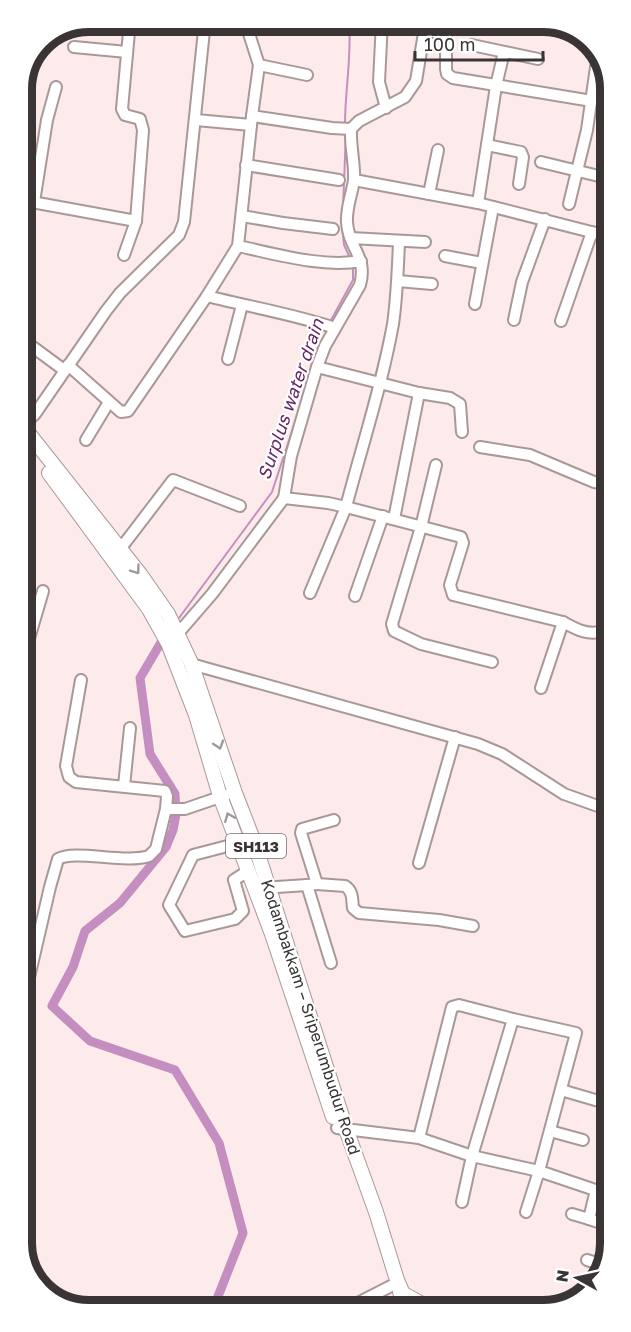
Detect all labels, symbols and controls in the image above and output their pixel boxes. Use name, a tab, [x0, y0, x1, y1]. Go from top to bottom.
scale bar	[415, 24, 542, 62]
text: 100 m	[424, 33, 475, 55]
water label: Surplus water drain	[252, 315, 328, 482]
one-way arrow	[129, 563, 140, 574]
one-way arrow	[211, 739, 224, 750]
one-way arrow	[224, 812, 236, 823]
road number: SH113	[226, 834, 286, 858]
street label: Kodambakkam – Sriperumbudur Road	[257, 877, 365, 1157]
north arrow	[547, 1248, 607, 1308]
text: N	[551, 1268, 573, 1283]

